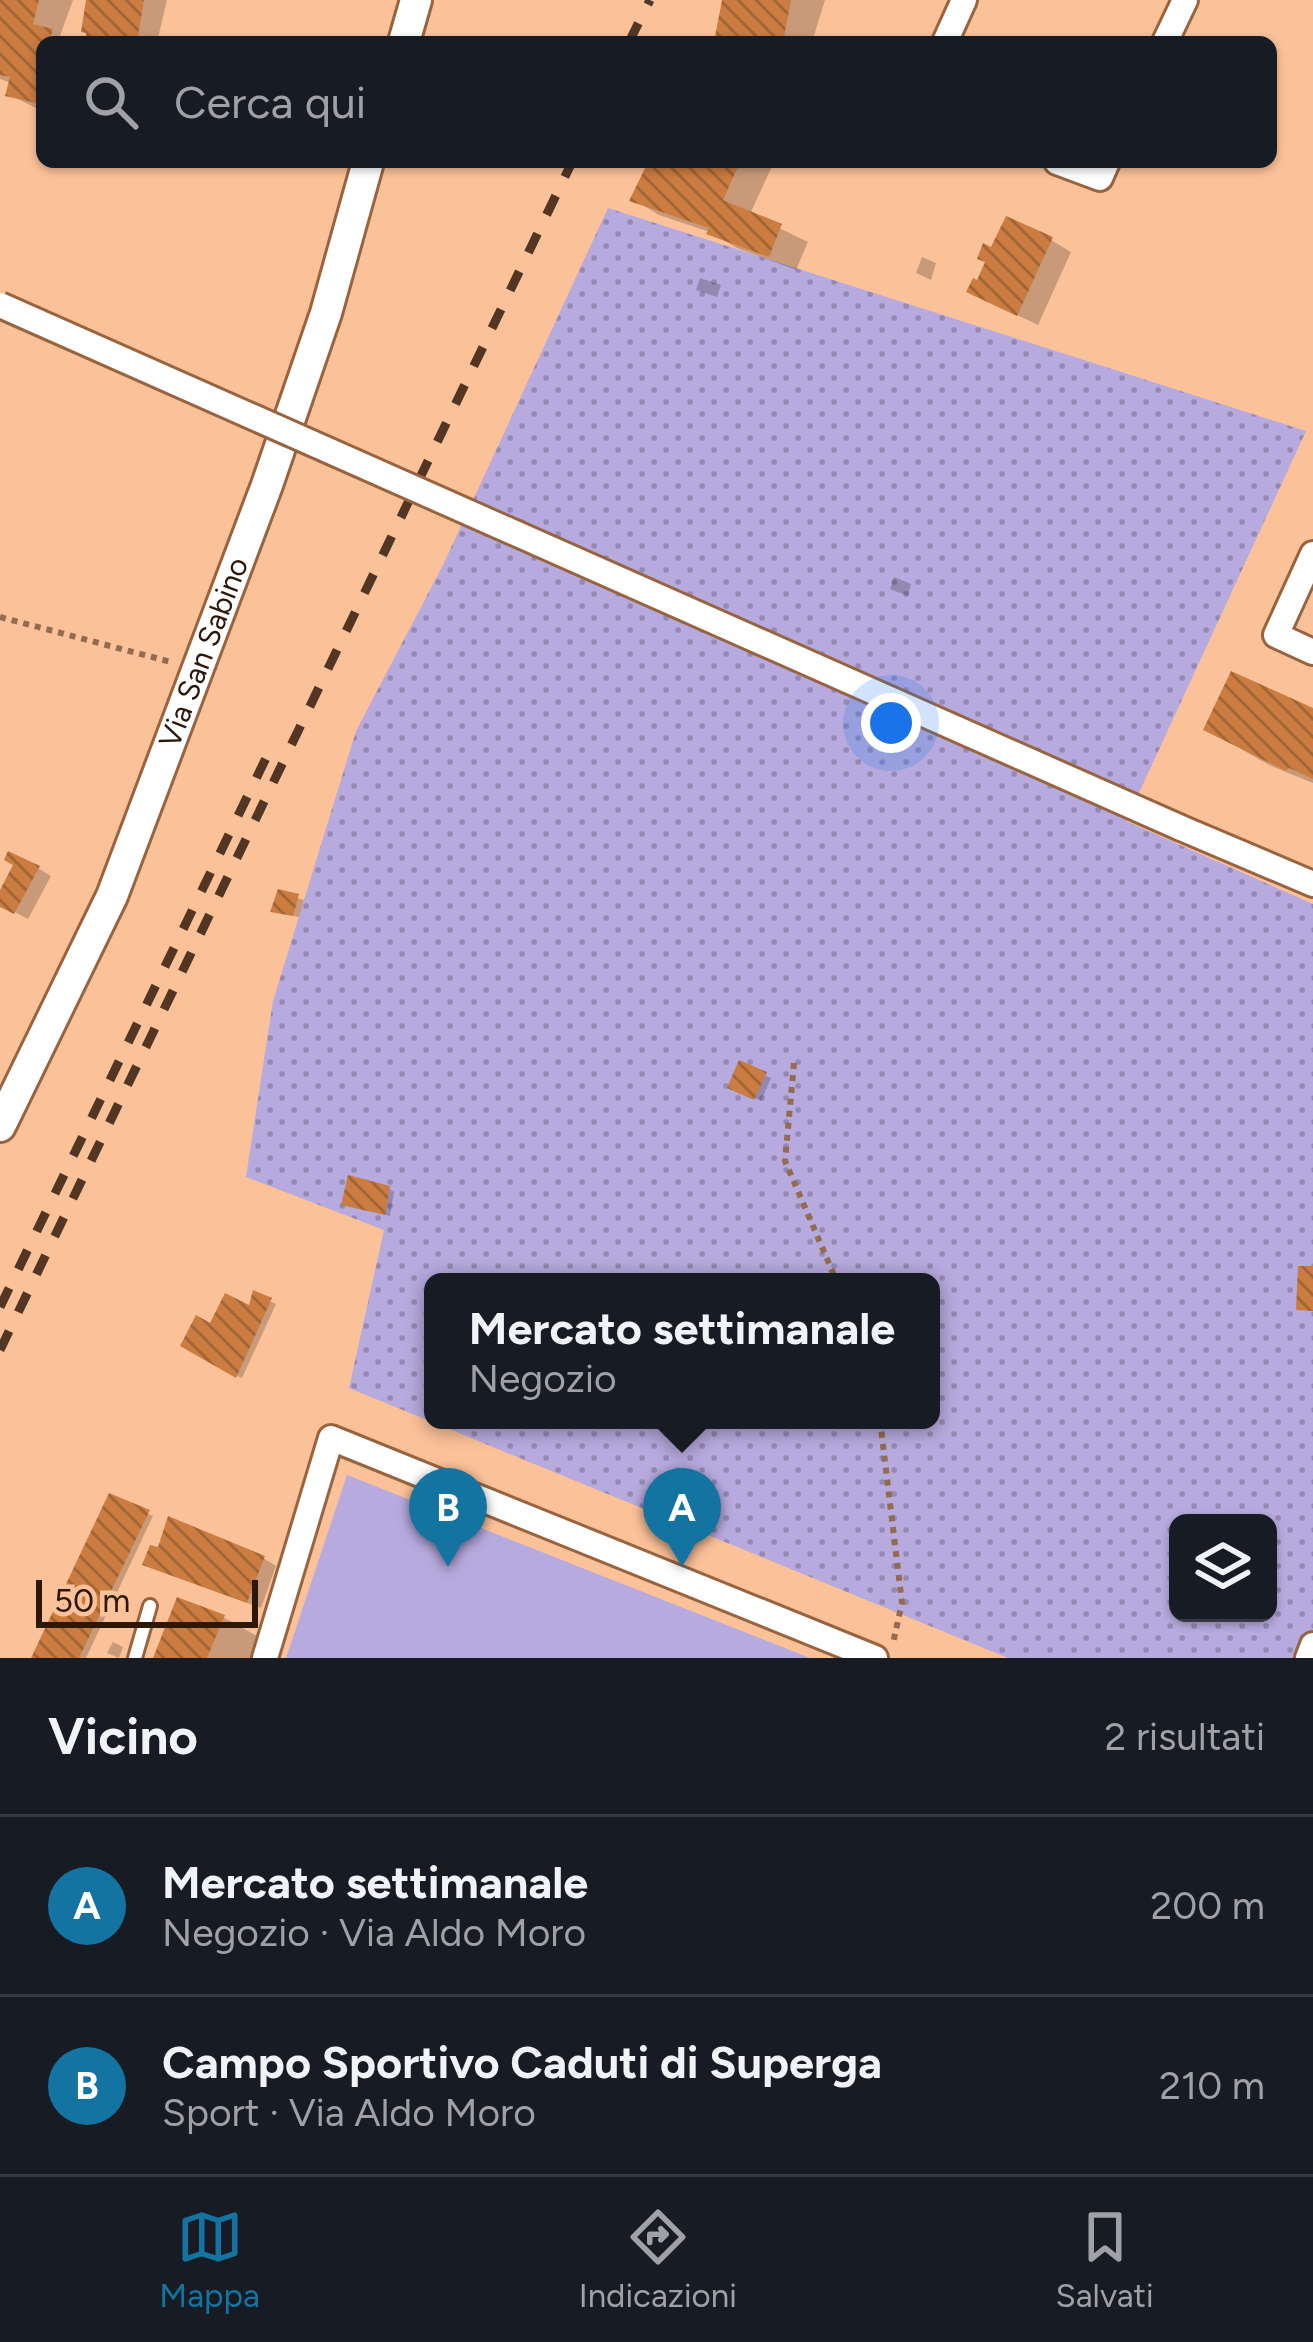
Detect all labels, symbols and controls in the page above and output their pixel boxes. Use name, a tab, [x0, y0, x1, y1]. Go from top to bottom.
search box	[36, 36, 1277, 168]
icon: search	[78, 69, 144, 135]
text: Cerca qui	[174, 75, 366, 129]
street label: Via San Sabino	[151, 552, 256, 753]
your location	[861, 693, 921, 753]
popup	[424, 1273, 940, 1429]
text: Mercato settimanale	[469, 1301, 895, 1355]
text: Negozio	[469, 1355, 617, 1402]
pin: B	[409, 1468, 487, 1567]
pin: A	[643, 1468, 721, 1567]
map controls	[1169, 1514, 1277, 1622]
button: layers	[1169, 1514, 1277, 1622]
scale bar	[36, 1574, 258, 1627]
text: 50 m	[54, 1581, 130, 1620]
text: Vicino	[48, 1706, 198, 1767]
text: 2 risultati	[1104, 1713, 1265, 1760]
text: Mercato settimanale	[162, 1855, 588, 1909]
text: A	[73, 1882, 101, 1929]
text: 200 m	[1150, 1882, 1265, 1929]
text: Negozio · Via Aldo Moro	[162, 1909, 586, 1956]
text: Campo Sportivo Caduti di Superga	[162, 2035, 882, 2089]
text: B	[75, 2062, 99, 2109]
text: 210 m	[1159, 2062, 1265, 2109]
text: Sport · Via Aldo Moro	[162, 2089, 536, 2136]
tab: Mappa	[159, 2204, 260, 2315]
tab: Indicazioni	[579, 2204, 737, 2315]
tab: Salvati	[1056, 2204, 1154, 2315]

